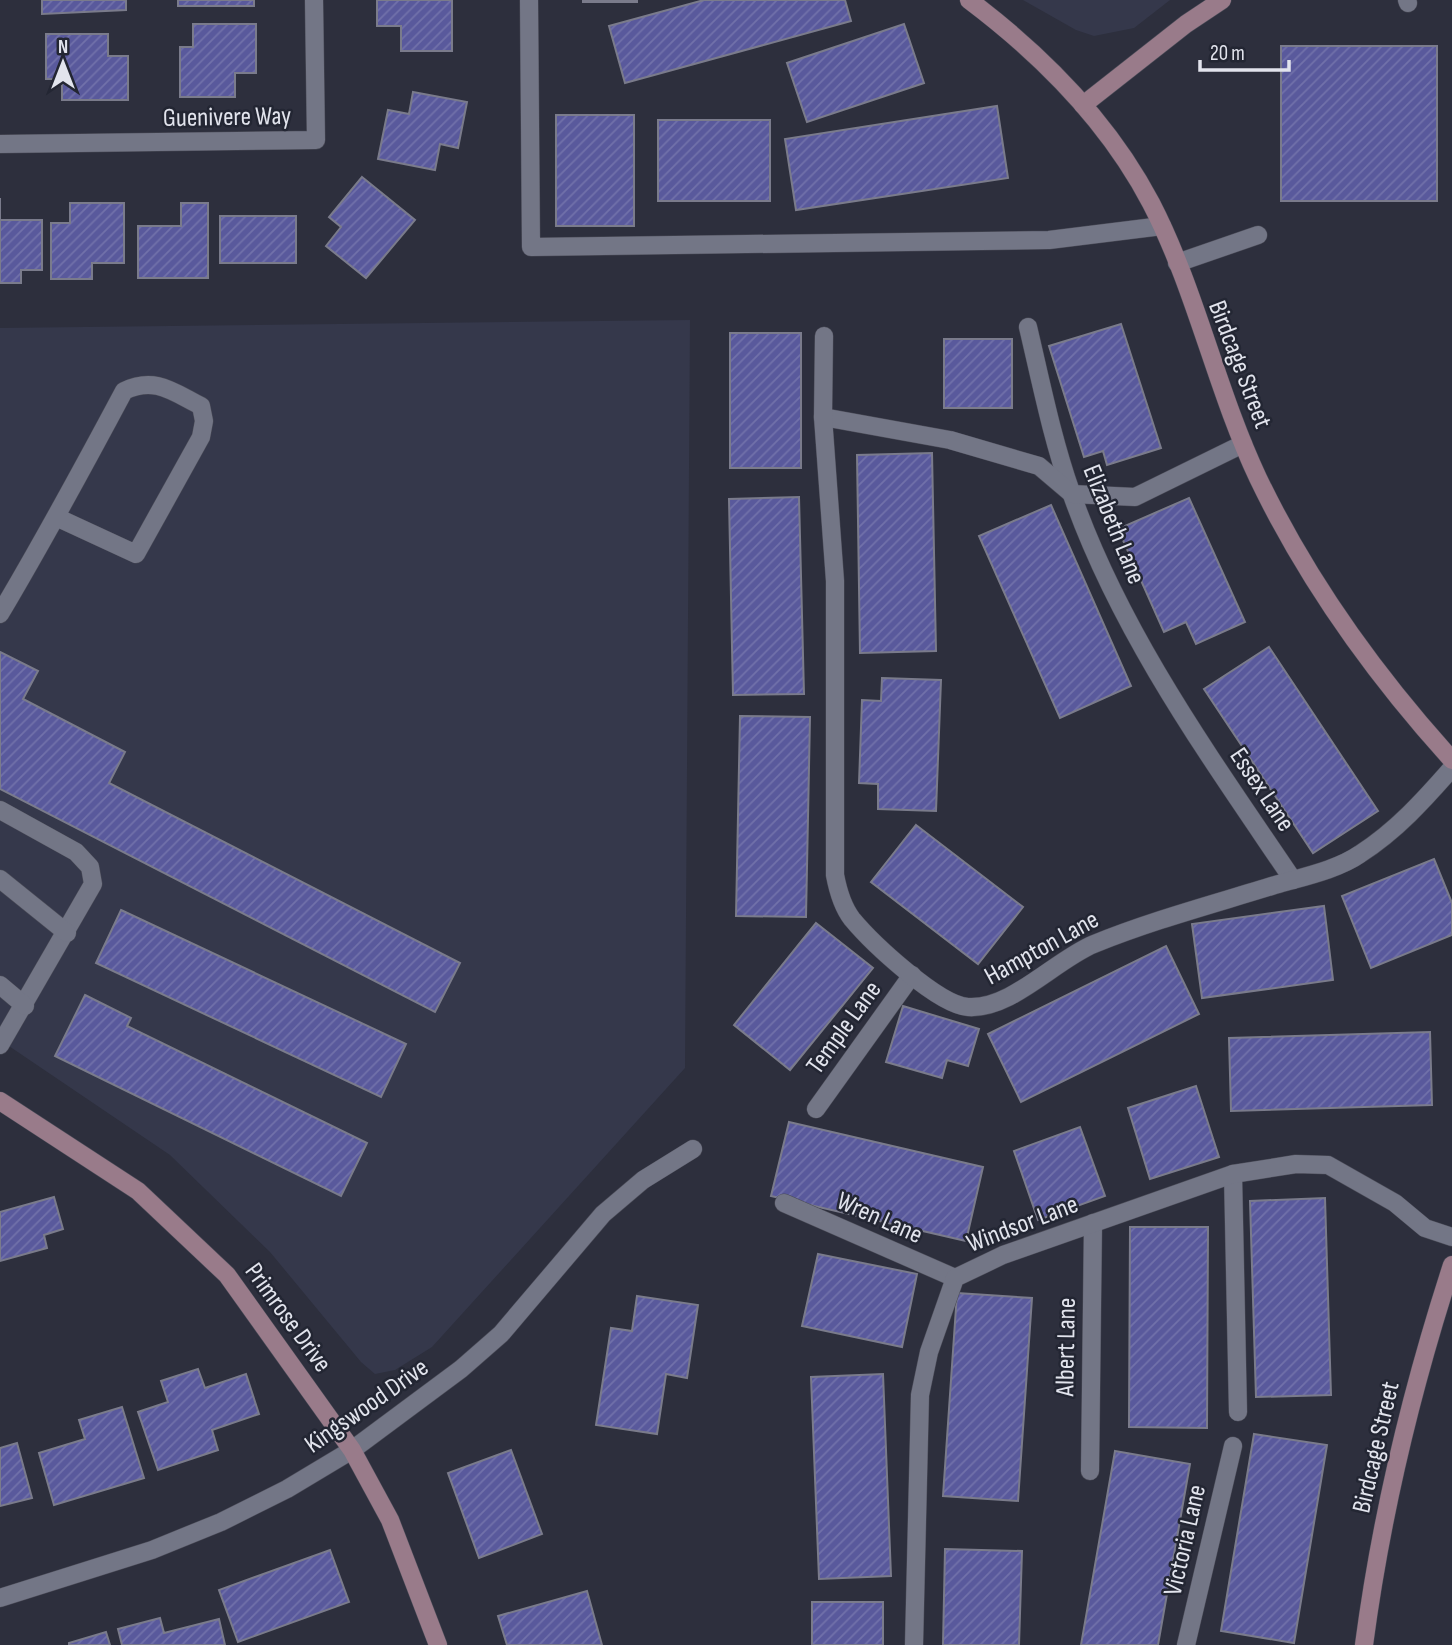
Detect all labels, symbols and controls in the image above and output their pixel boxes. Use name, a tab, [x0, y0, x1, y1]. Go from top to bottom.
north arrow	[28, 28, 98, 98]
scale bar	[1200, 28, 1289, 72]
text: N	[58, 36, 68, 59]
text: 20 m	[1210, 41, 1245, 66]
street label: Guenivere Way	[163, 101, 291, 134]
street label: Birdcage Street	[1201, 296, 1278, 433]
street label: Elizabeth Lane	[1076, 460, 1152, 589]
street label: Essex Lane	[1223, 742, 1301, 838]
street label: Hampton Lane	[979, 904, 1104, 992]
street label: Temple Lane	[800, 975, 888, 1080]
street label: Wren Lane	[832, 1186, 927, 1251]
street label: Windsor Lane	[963, 1189, 1083, 1260]
street label: Primrose Drive	[238, 1257, 338, 1378]
street label: Albert Lane	[1050, 1297, 1083, 1398]
street label: Kingswood Drive	[299, 1352, 435, 1460]
street label: Birdcage Street	[1346, 1378, 1407, 1516]
street label: Victoria Lane	[1158, 1482, 1213, 1599]

